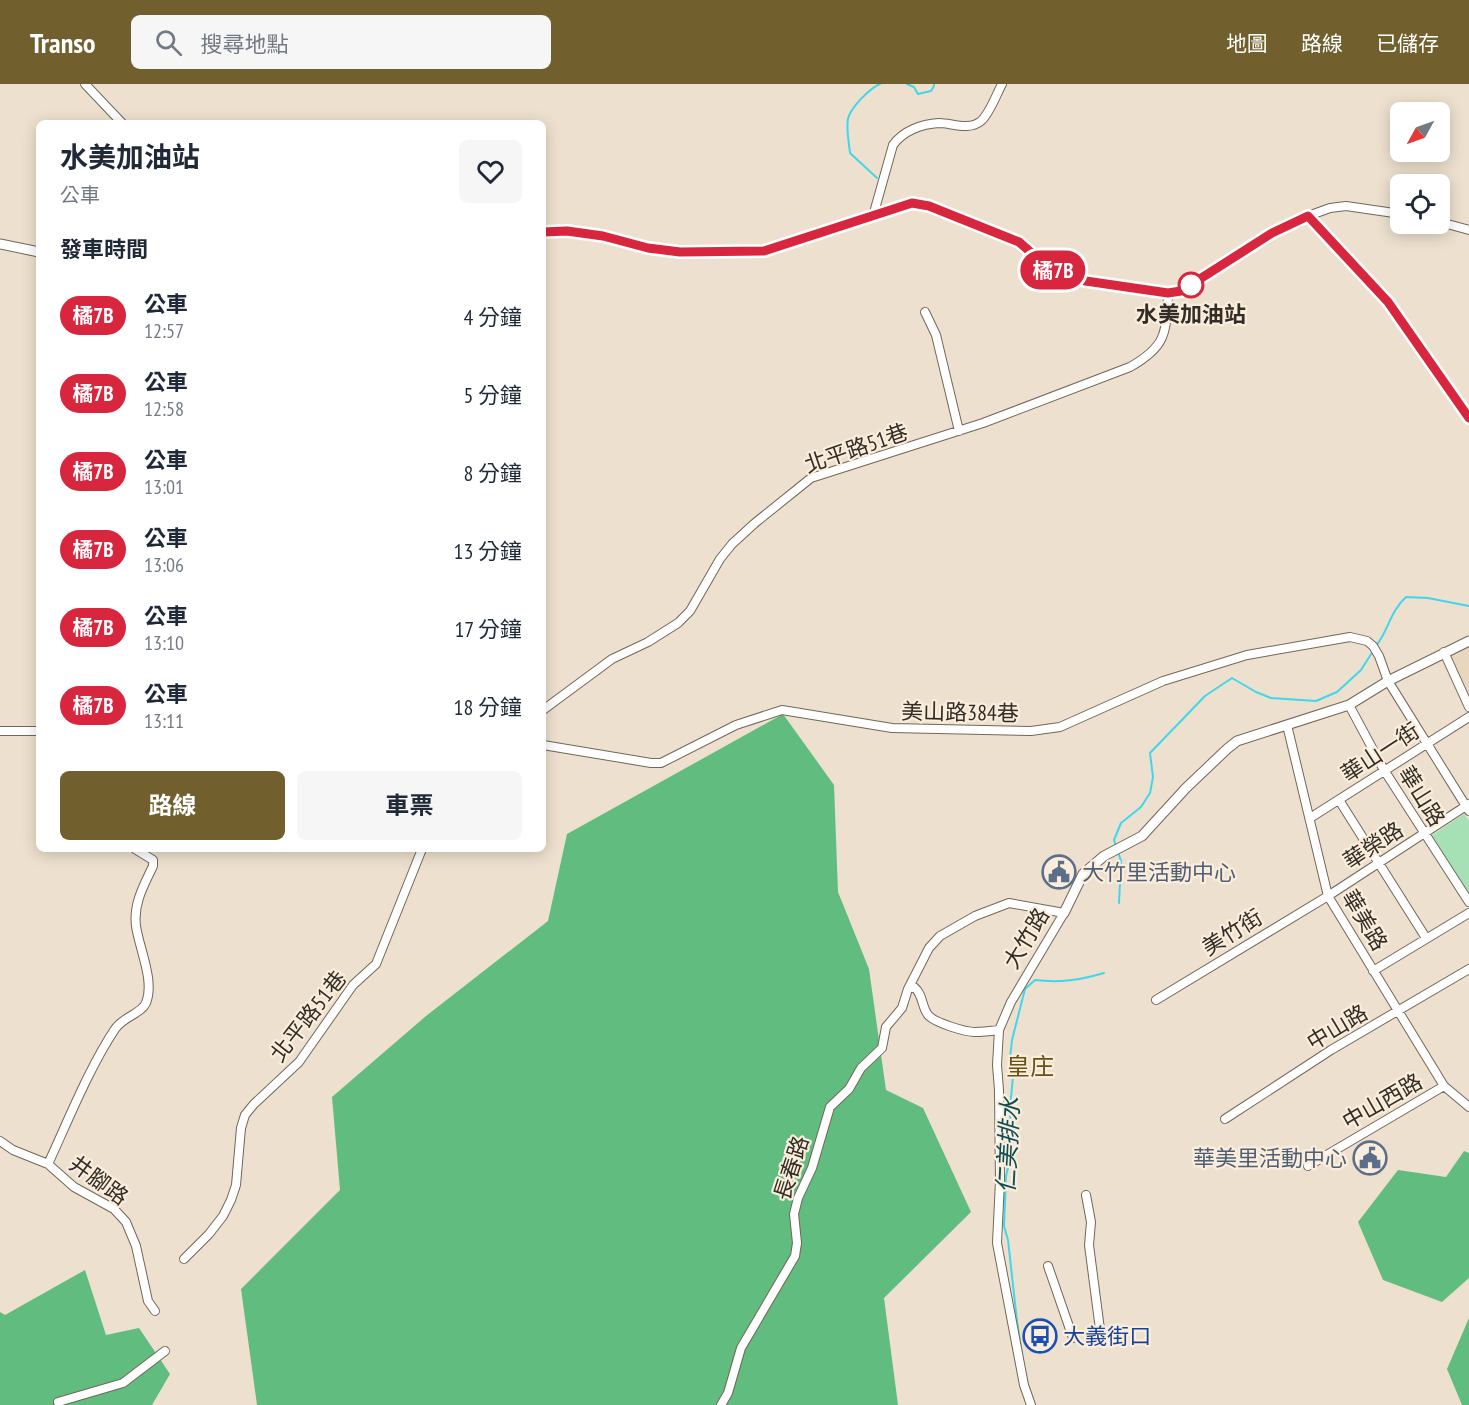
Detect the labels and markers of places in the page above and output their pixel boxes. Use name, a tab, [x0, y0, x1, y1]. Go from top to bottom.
marker: 水美加油站	[1178, 272, 1204, 298]
place label: 水美加油站	[1136, 300, 1246, 328]
public building icon: 大竹里活動中心	[1041, 854, 1077, 890]
place label: 大竹里活動中心	[1082, 858, 1236, 886]
public building icon: 華美里活動中心	[1352, 1140, 1388, 1176]
place label: 華美里活動中心	[1193, 1144, 1347, 1172]
bus stop icon: 大義街口	[1022, 1318, 1058, 1354]
place label: 大義街口	[1063, 1322, 1151, 1350]

